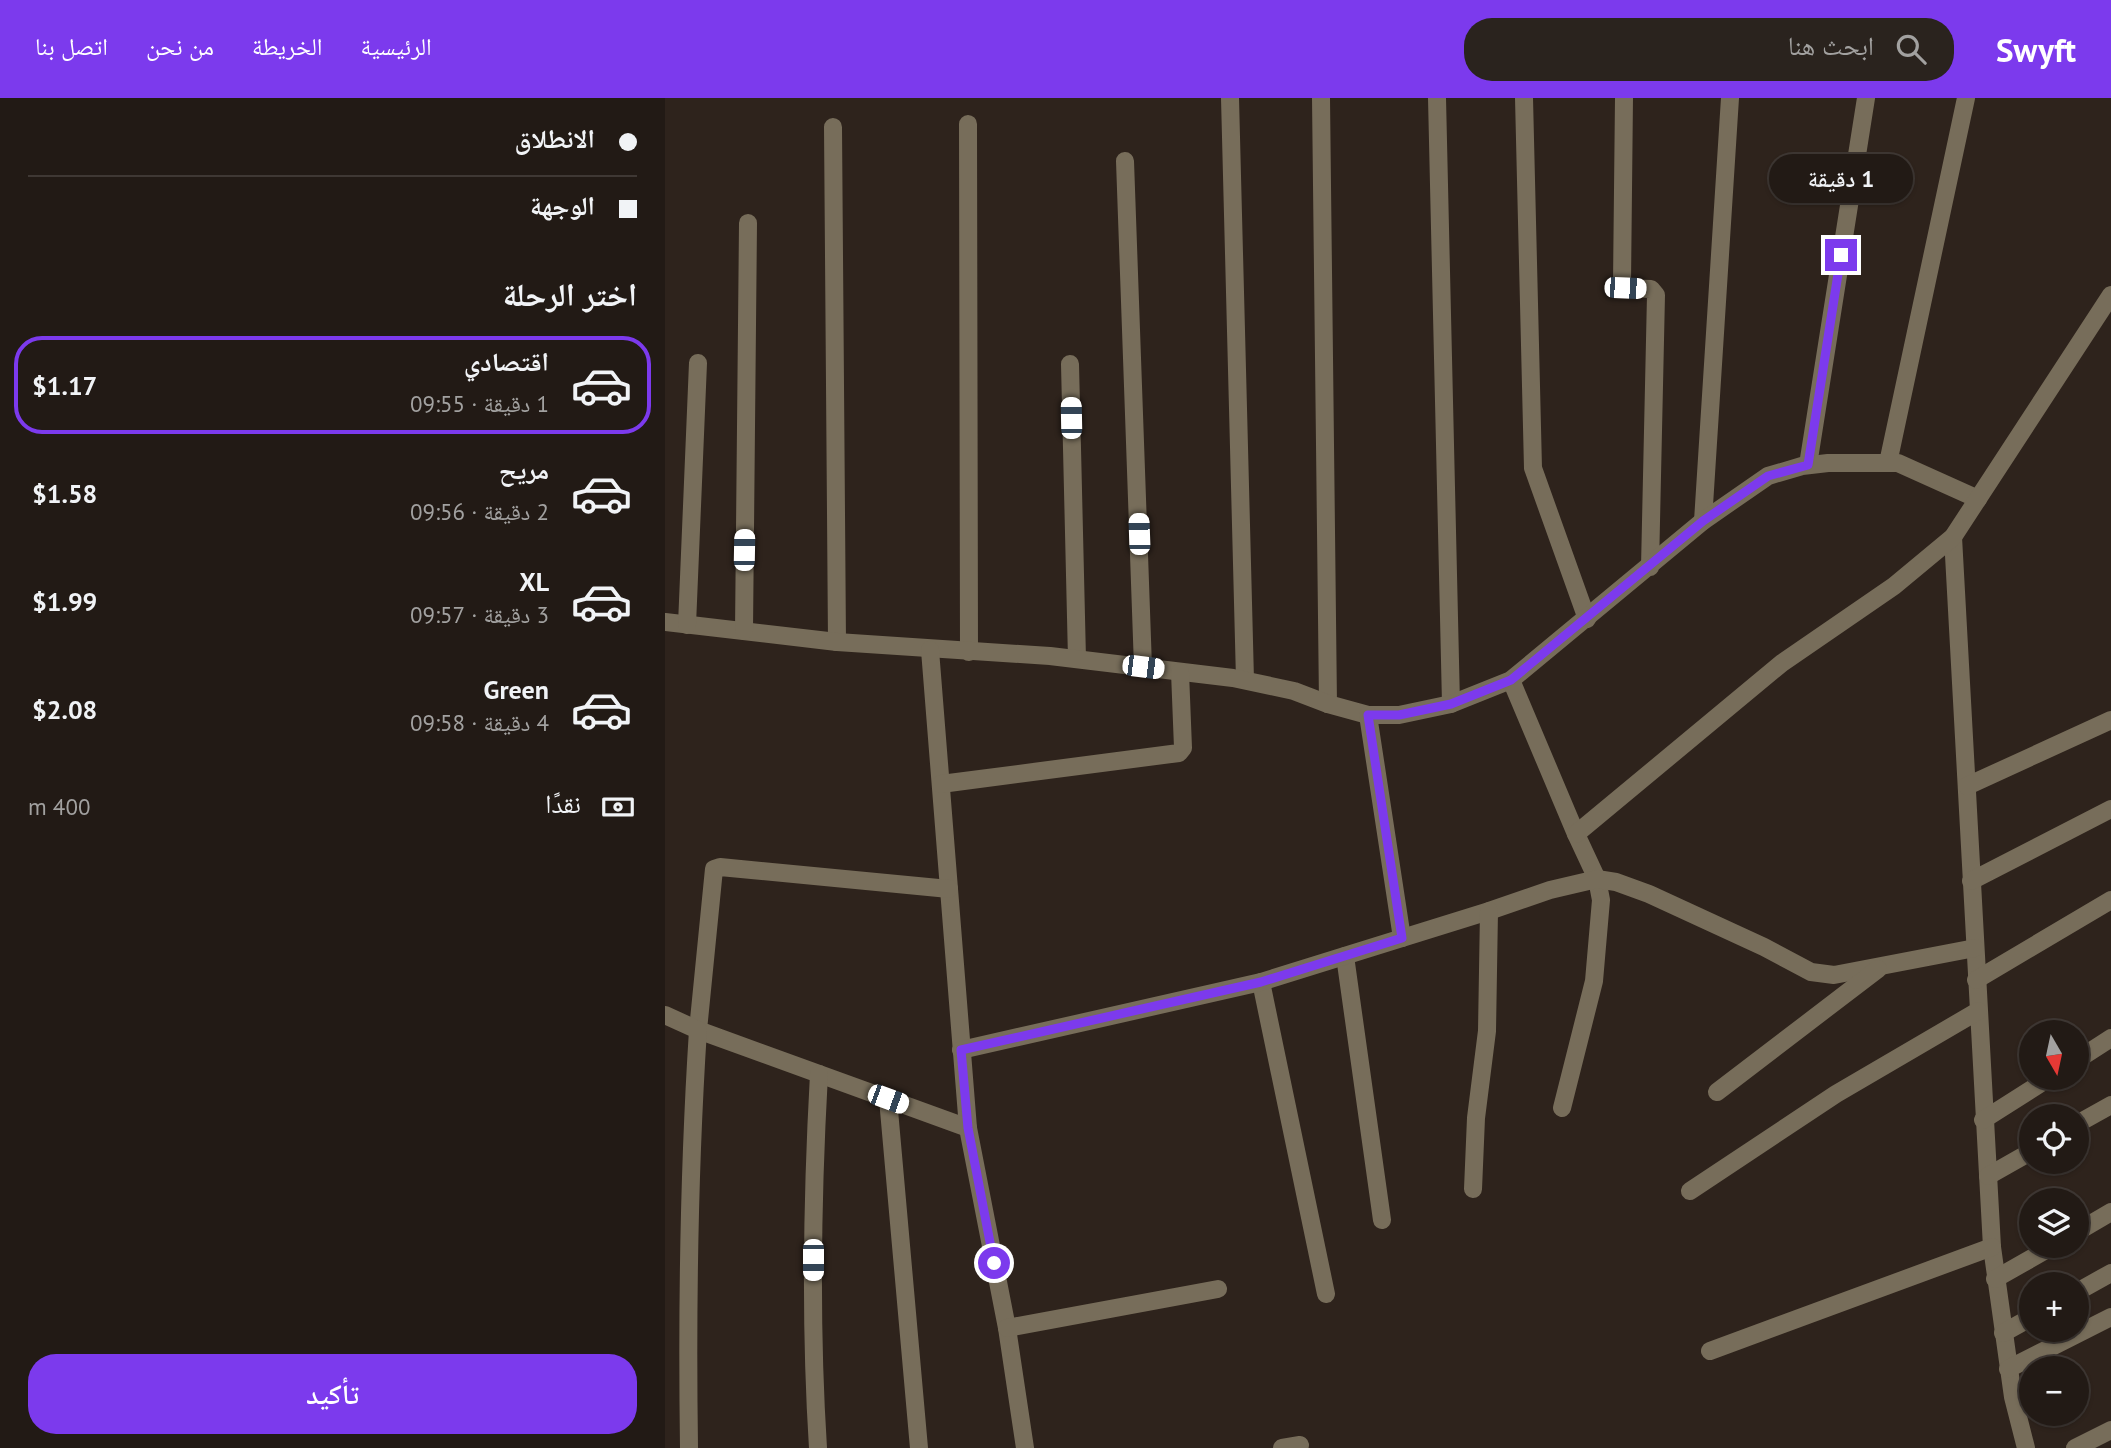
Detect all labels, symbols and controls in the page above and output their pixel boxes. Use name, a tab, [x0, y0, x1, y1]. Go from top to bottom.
search box	[1464, 18, 1954, 81]
text: Swyft	[1996, 28, 2076, 71]
text: ابحث هنا	[1788, 29, 1874, 62]
icon: search	[1892, 30, 1930, 68]
text: اتصل بنا	[35, 31, 108, 62]
text: من نحن	[146, 31, 214, 62]
text: الخريطة	[252, 31, 323, 62]
text: الرئيسية	[361, 31, 432, 62]
text: الانطلاق	[515, 122, 595, 155]
callout: 1 دقيقة	[1769, 153, 1913, 202]
text: 1 دقيقة	[1808, 164, 1874, 193]
text: الوجهة	[530, 189, 595, 222]
route end	[1825, 239, 1857, 271]
text: اختر الرحلة	[503, 273, 637, 315]
car	[1604, 277, 1647, 299]
text: اقتصادي	[464, 345, 549, 378]
icon: car	[570, 354, 633, 417]
text: $1.17	[32, 369, 97, 402]
text: 1 دقيقة · 09:55	[410, 389, 549, 418]
car	[1061, 397, 1082, 439]
text: مريح	[499, 453, 549, 486]
icon: car	[570, 462, 633, 525]
text: $1.58	[32, 477, 97, 510]
text: 2 دقيقة · 09:56	[410, 497, 549, 526]
car	[1128, 513, 1151, 555]
car	[734, 529, 755, 571]
text: XL	[519, 565, 549, 598]
icon: car	[570, 570, 633, 633]
text: $1.99	[32, 585, 97, 618]
text: 3 دقيقة · 09:57	[410, 600, 549, 629]
car	[1121, 654, 1166, 680]
text: Green	[484, 673, 549, 706]
icon: car	[570, 678, 633, 741]
text: $2.08	[32, 693, 97, 726]
text: 4 دقيقة · 09:58	[410, 708, 549, 737]
text: نقدًا	[545, 787, 581, 820]
icon: cash	[599, 788, 637, 826]
text: 400 m	[28, 792, 90, 821]
north arrow	[2019, 1020, 2089, 1090]
map controls	[2019, 1020, 2089, 1426]
car	[865, 1082, 912, 1116]
button: locate	[2019, 1104, 2089, 1174]
button: layers	[2019, 1188, 2089, 1258]
car	[803, 1239, 824, 1281]
route start	[978, 1247, 1010, 1279]
button: +	[2019, 1272, 2089, 1342]
button: تأكيد	[28, 1354, 637, 1434]
button: −	[2019, 1356, 2089, 1426]

